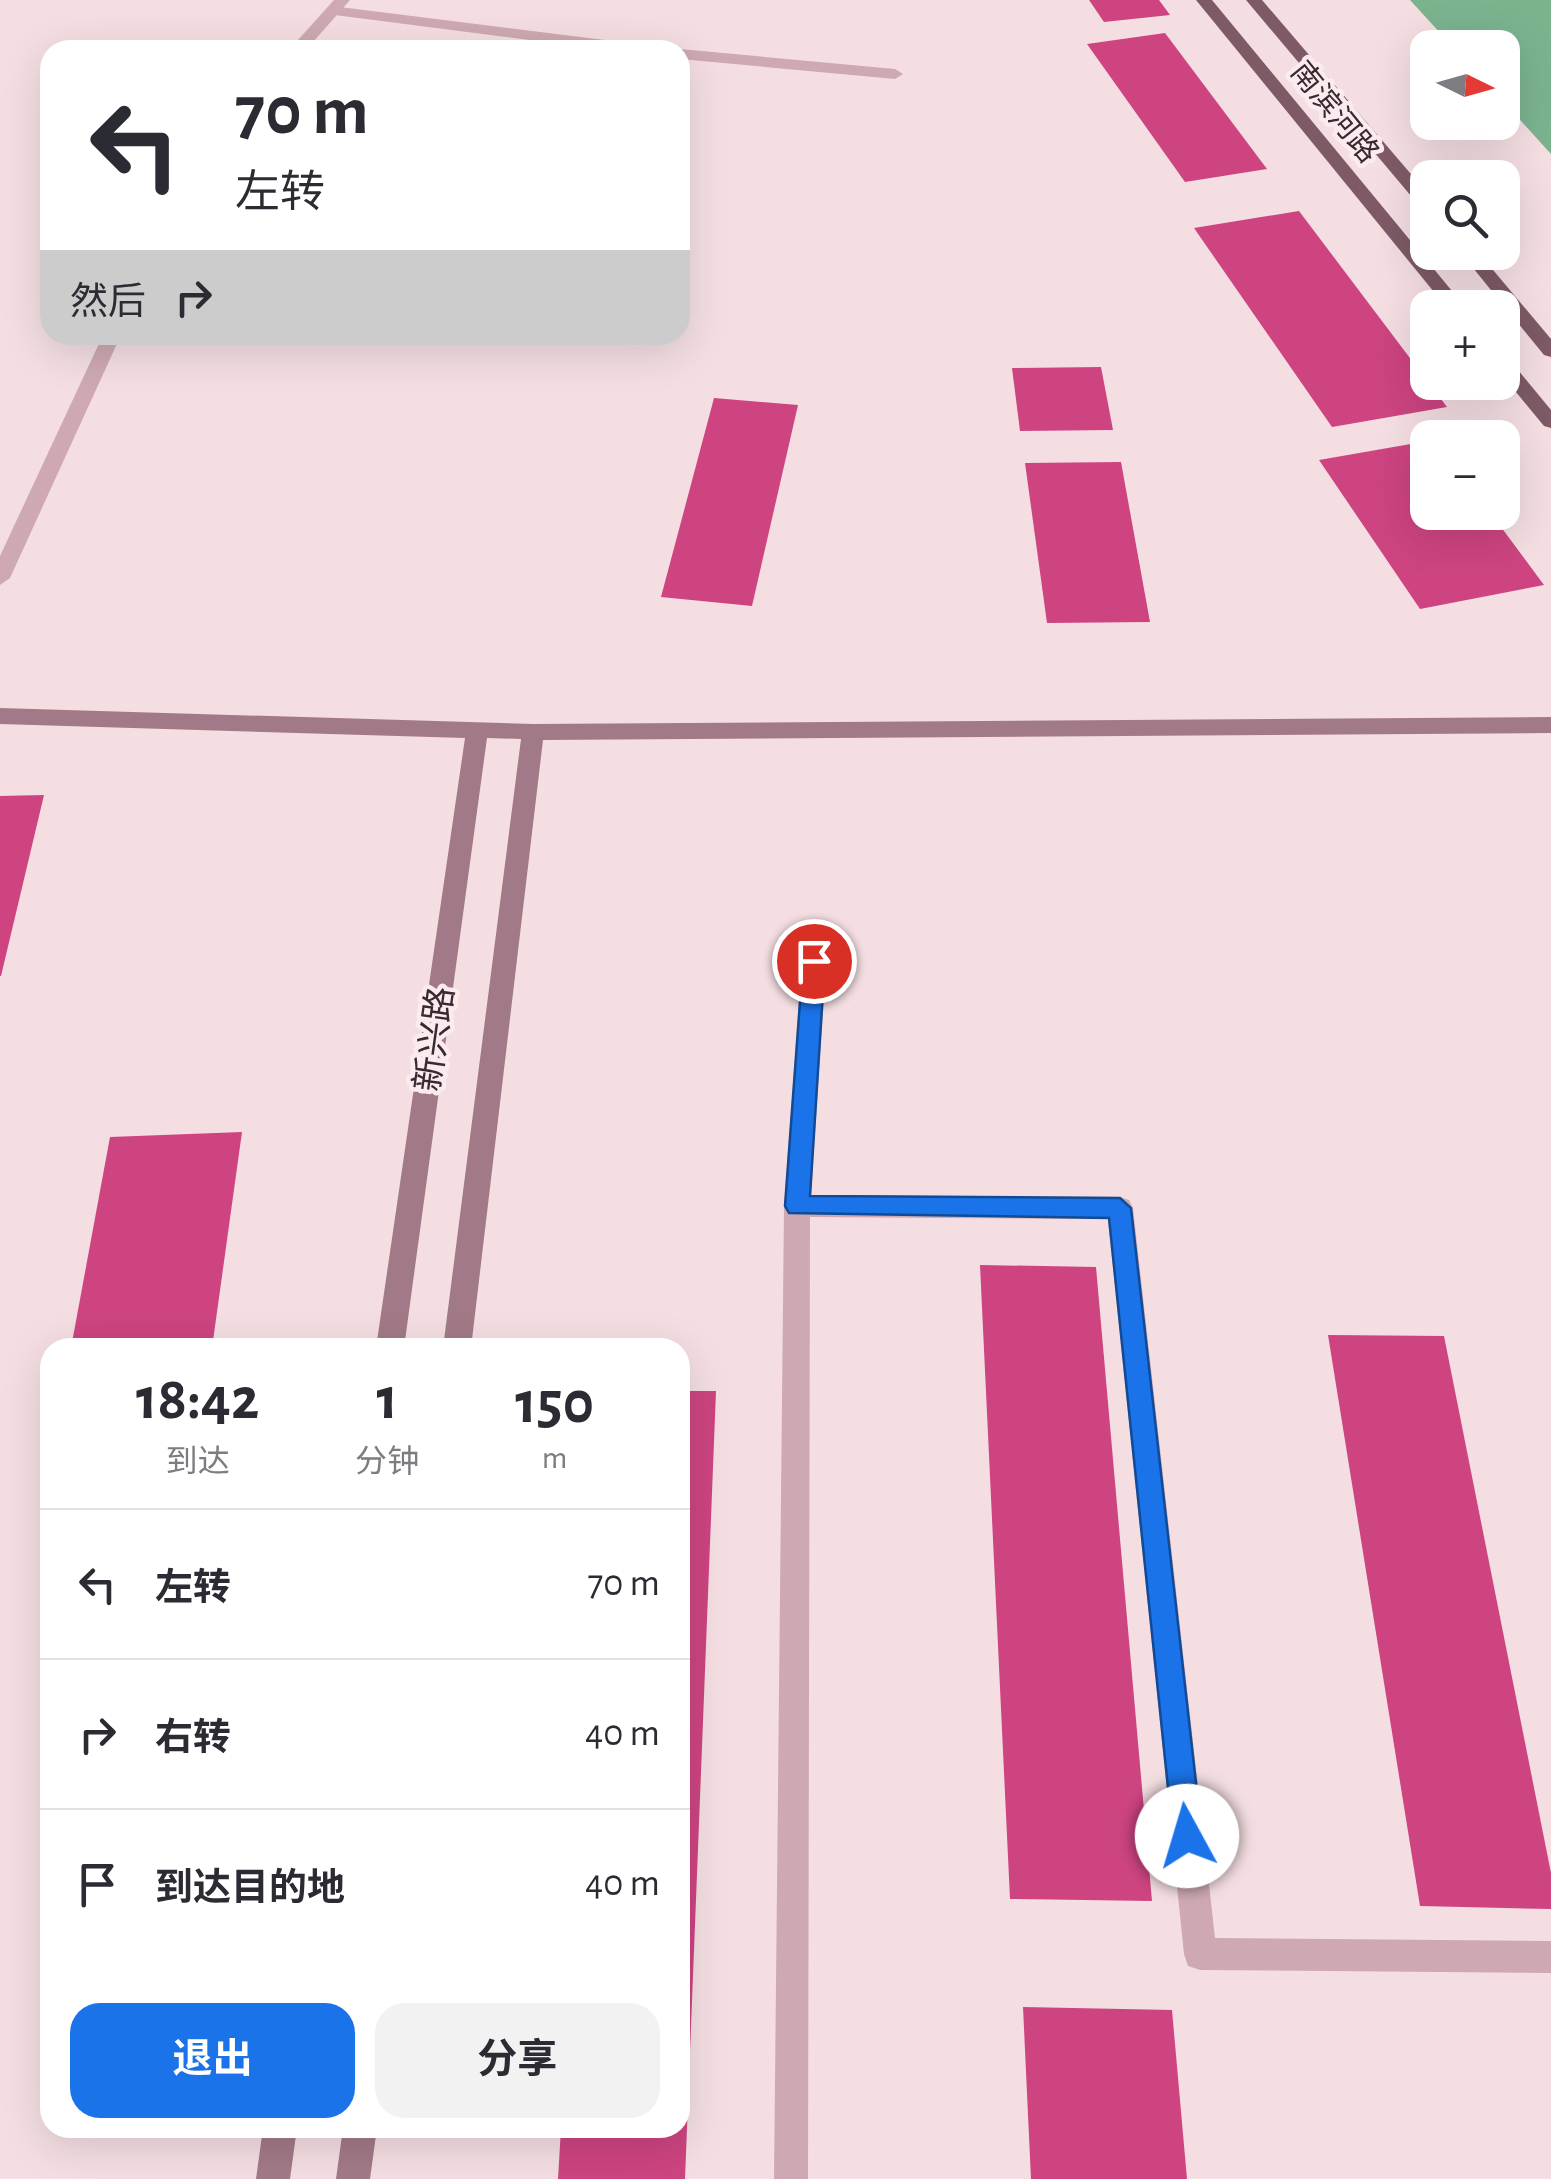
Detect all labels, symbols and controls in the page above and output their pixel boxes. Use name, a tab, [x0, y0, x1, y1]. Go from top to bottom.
north arrow	[1410, 30, 1520, 140]
map controls	[1410, 30, 1520, 530]
street label: 南滨河路	[1285, 55, 1385, 169]
text: 70 m	[235, 77, 369, 147]
icon: left	[70, 80, 200, 210]
button: search	[1410, 160, 1520, 270]
text: 左转	[235, 171, 325, 216]
icon: right	[166, 270, 221, 325]
text: 然后	[70, 284, 146, 322]
button: +	[1410, 290, 1520, 400]
button: −	[1410, 420, 1520, 530]
pin	[772, 919, 857, 1004]
icon: arrive	[787, 934, 842, 989]
street label: 新兴路	[409, 984, 460, 1094]
text: 18:42	[136, 1370, 259, 1430]
text: 1	[376, 1370, 398, 1430]
text: 150	[515, 1374, 594, 1434]
text: m	[542, 1442, 567, 1474]
text: 到达	[166, 1446, 230, 1478]
text: 分钟	[355, 1446, 419, 1478]
icon: left	[70, 1557, 125, 1612]
text: 70 m	[587, 1565, 660, 1603]
text: 左转	[155, 1570, 231, 1608]
icon: right	[70, 1707, 125, 1762]
text: 40 m	[585, 1715, 660, 1753]
text: 右转	[155, 1720, 231, 1758]
position arrow	[1135, 1784, 1239, 1888]
icon: arrive	[70, 1857, 125, 1912]
text: 40 m	[585, 1865, 660, 1903]
text: 到达目的地	[155, 1870, 345, 1908]
button: 退出	[70, 2003, 355, 2118]
button: 分享	[375, 2003, 660, 2118]

